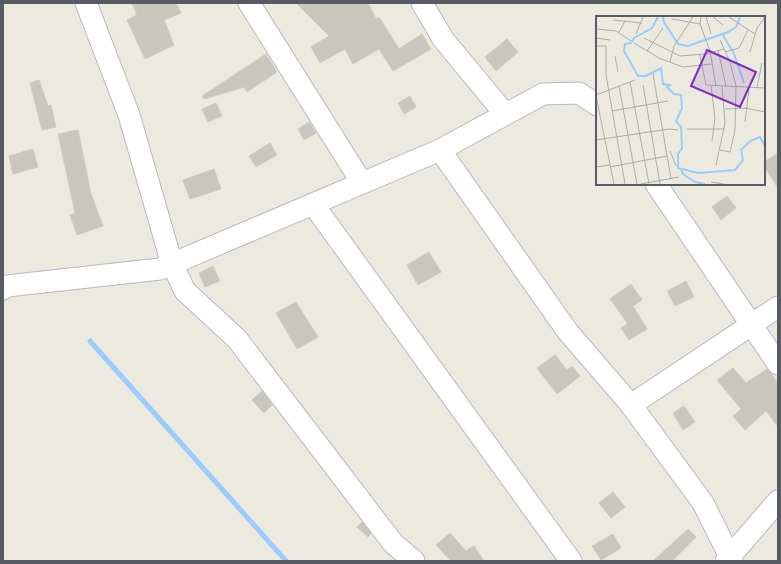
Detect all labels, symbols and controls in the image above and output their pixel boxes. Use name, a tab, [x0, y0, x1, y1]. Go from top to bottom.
inset map	[596, 16, 765, 185]

